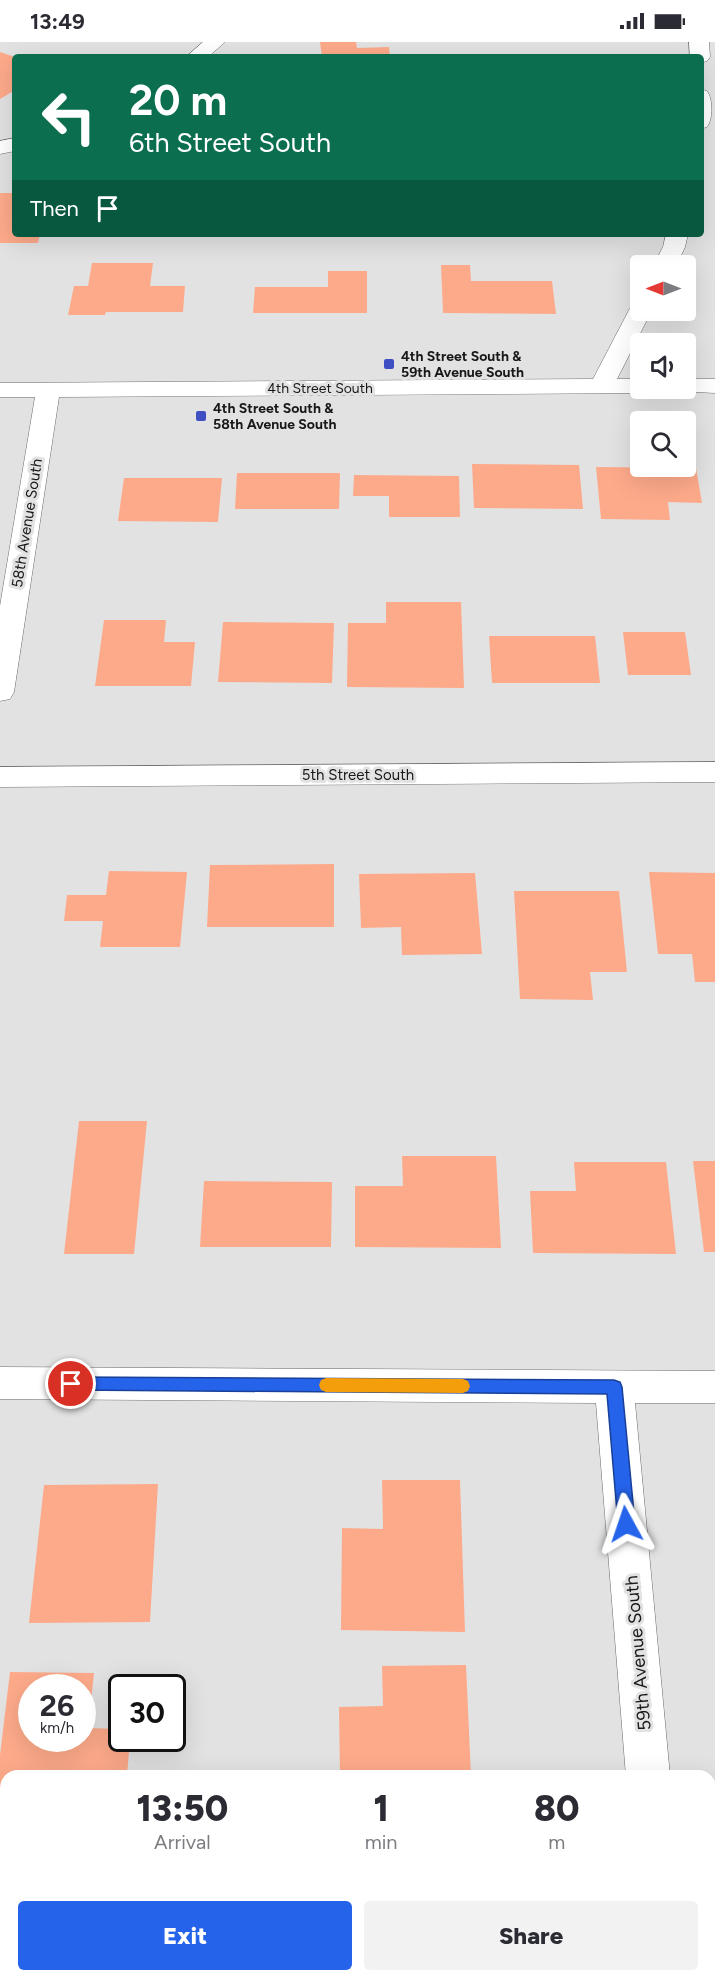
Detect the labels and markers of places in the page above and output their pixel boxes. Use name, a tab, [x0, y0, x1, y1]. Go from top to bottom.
place label: 4th Street South & 59th Avenue South	[401, 348, 524, 381]
marker: 4th Street South & 59th Avenue South	[382, 357, 396, 371]
place label: 4th Street South & 58th Avenue South	[213, 400, 337, 433]
marker: 4th Street South & 58th Avenue South	[194, 409, 208, 423]
pin	[45, 1358, 96, 1409]

